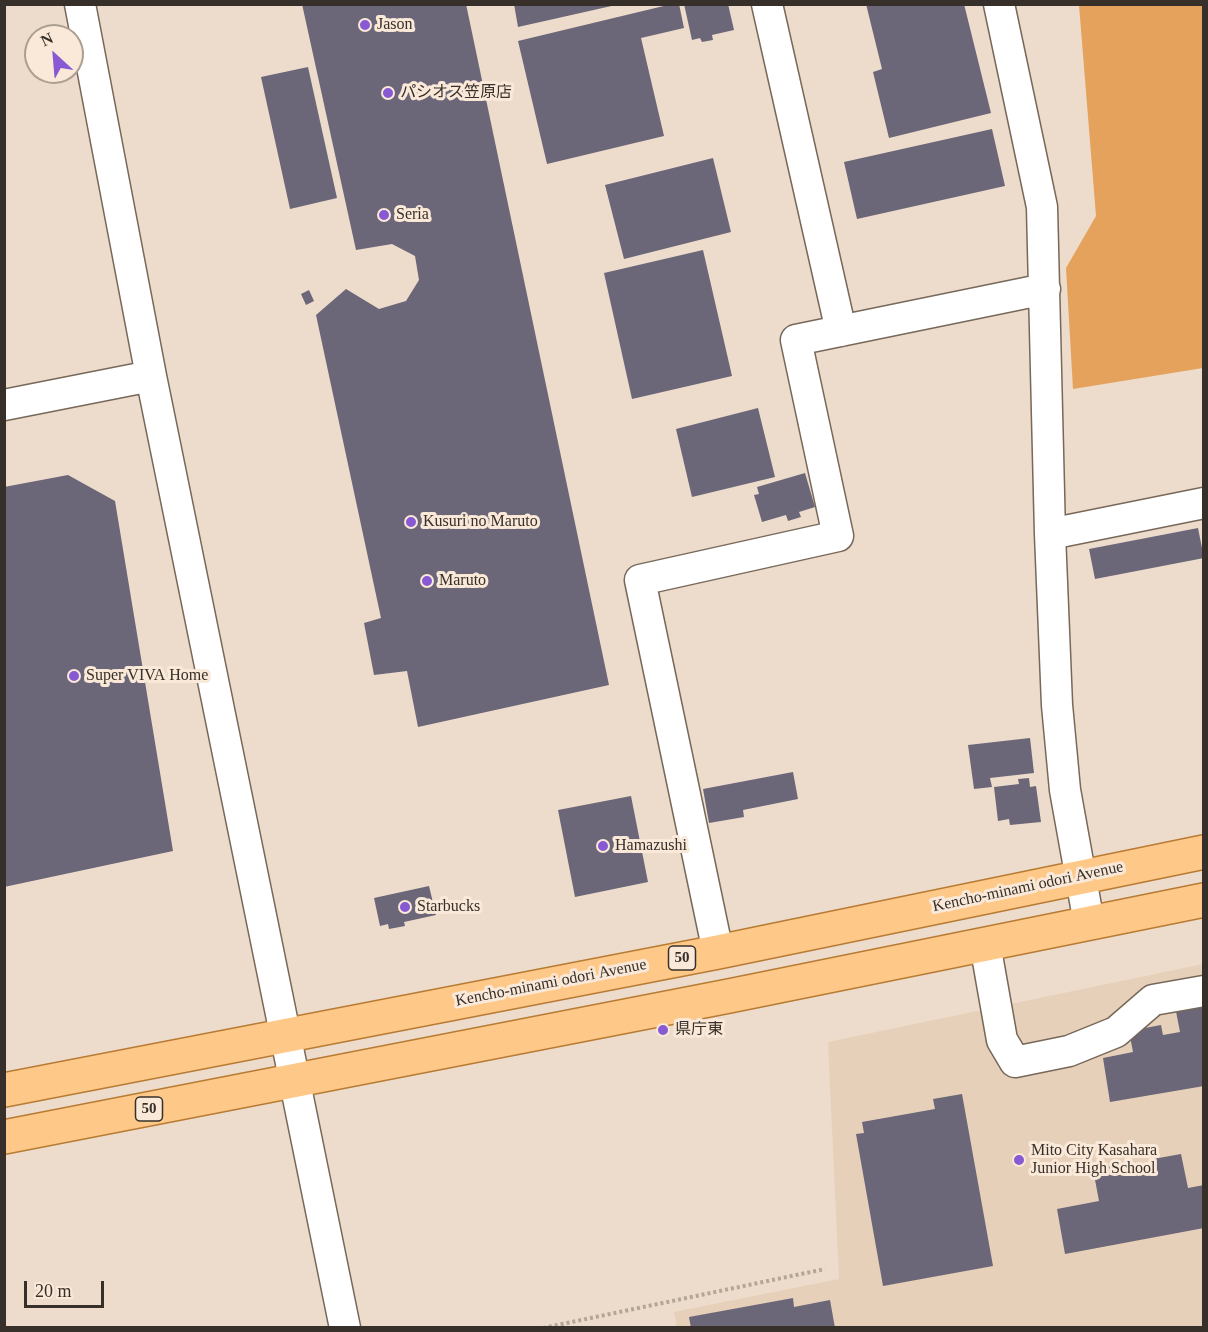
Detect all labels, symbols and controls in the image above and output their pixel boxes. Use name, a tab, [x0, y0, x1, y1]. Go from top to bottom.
place label: Jason	[377, 15, 413, 35]
marker: Jason	[358, 18, 372, 32]
north arrow	[24, 24, 84, 84]
text: N	[38, 29, 56, 49]
place label: パシオス笠原店	[400, 83, 512, 103]
marker: パシオス笠原店	[381, 86, 395, 100]
place label: Seria	[396, 205, 429, 225]
marker: Seria	[377, 208, 391, 222]
place label: Kusuri no Maruto	[423, 512, 538, 532]
marker: Kusuri no Maruto	[404, 515, 418, 529]
place label: Maruto	[439, 571, 486, 591]
marker: Maruto	[420, 574, 434, 588]
place label: Super VIVA Home	[86, 666, 208, 686]
marker: Super VIVA Home	[67, 669, 81, 683]
place label: Hamazushi	[615, 836, 687, 856]
marker: Hamazushi	[596, 839, 610, 853]
street label: Kencho-minami odori Avenue	[931, 857, 1125, 917]
place label: Starbucks	[417, 897, 480, 917]
marker: Starbucks	[398, 900, 412, 914]
road number: 50	[668, 946, 696, 970]
street label: Kencho-minami odori Avenue	[454, 955, 648, 1011]
place label: 県庁東	[675, 1020, 723, 1040]
marker: 県庁東	[656, 1023, 670, 1037]
road number: 50	[136, 1097, 162, 1121]
place label: Mito City Kasahara Junior High School	[1031, 1141, 1157, 1179]
marker: Mito City Kasahara Junior High School	[1012, 1153, 1026, 1167]
scale bar	[27, 1269, 106, 1307]
text: 20 m	[35, 1281, 72, 1301]

